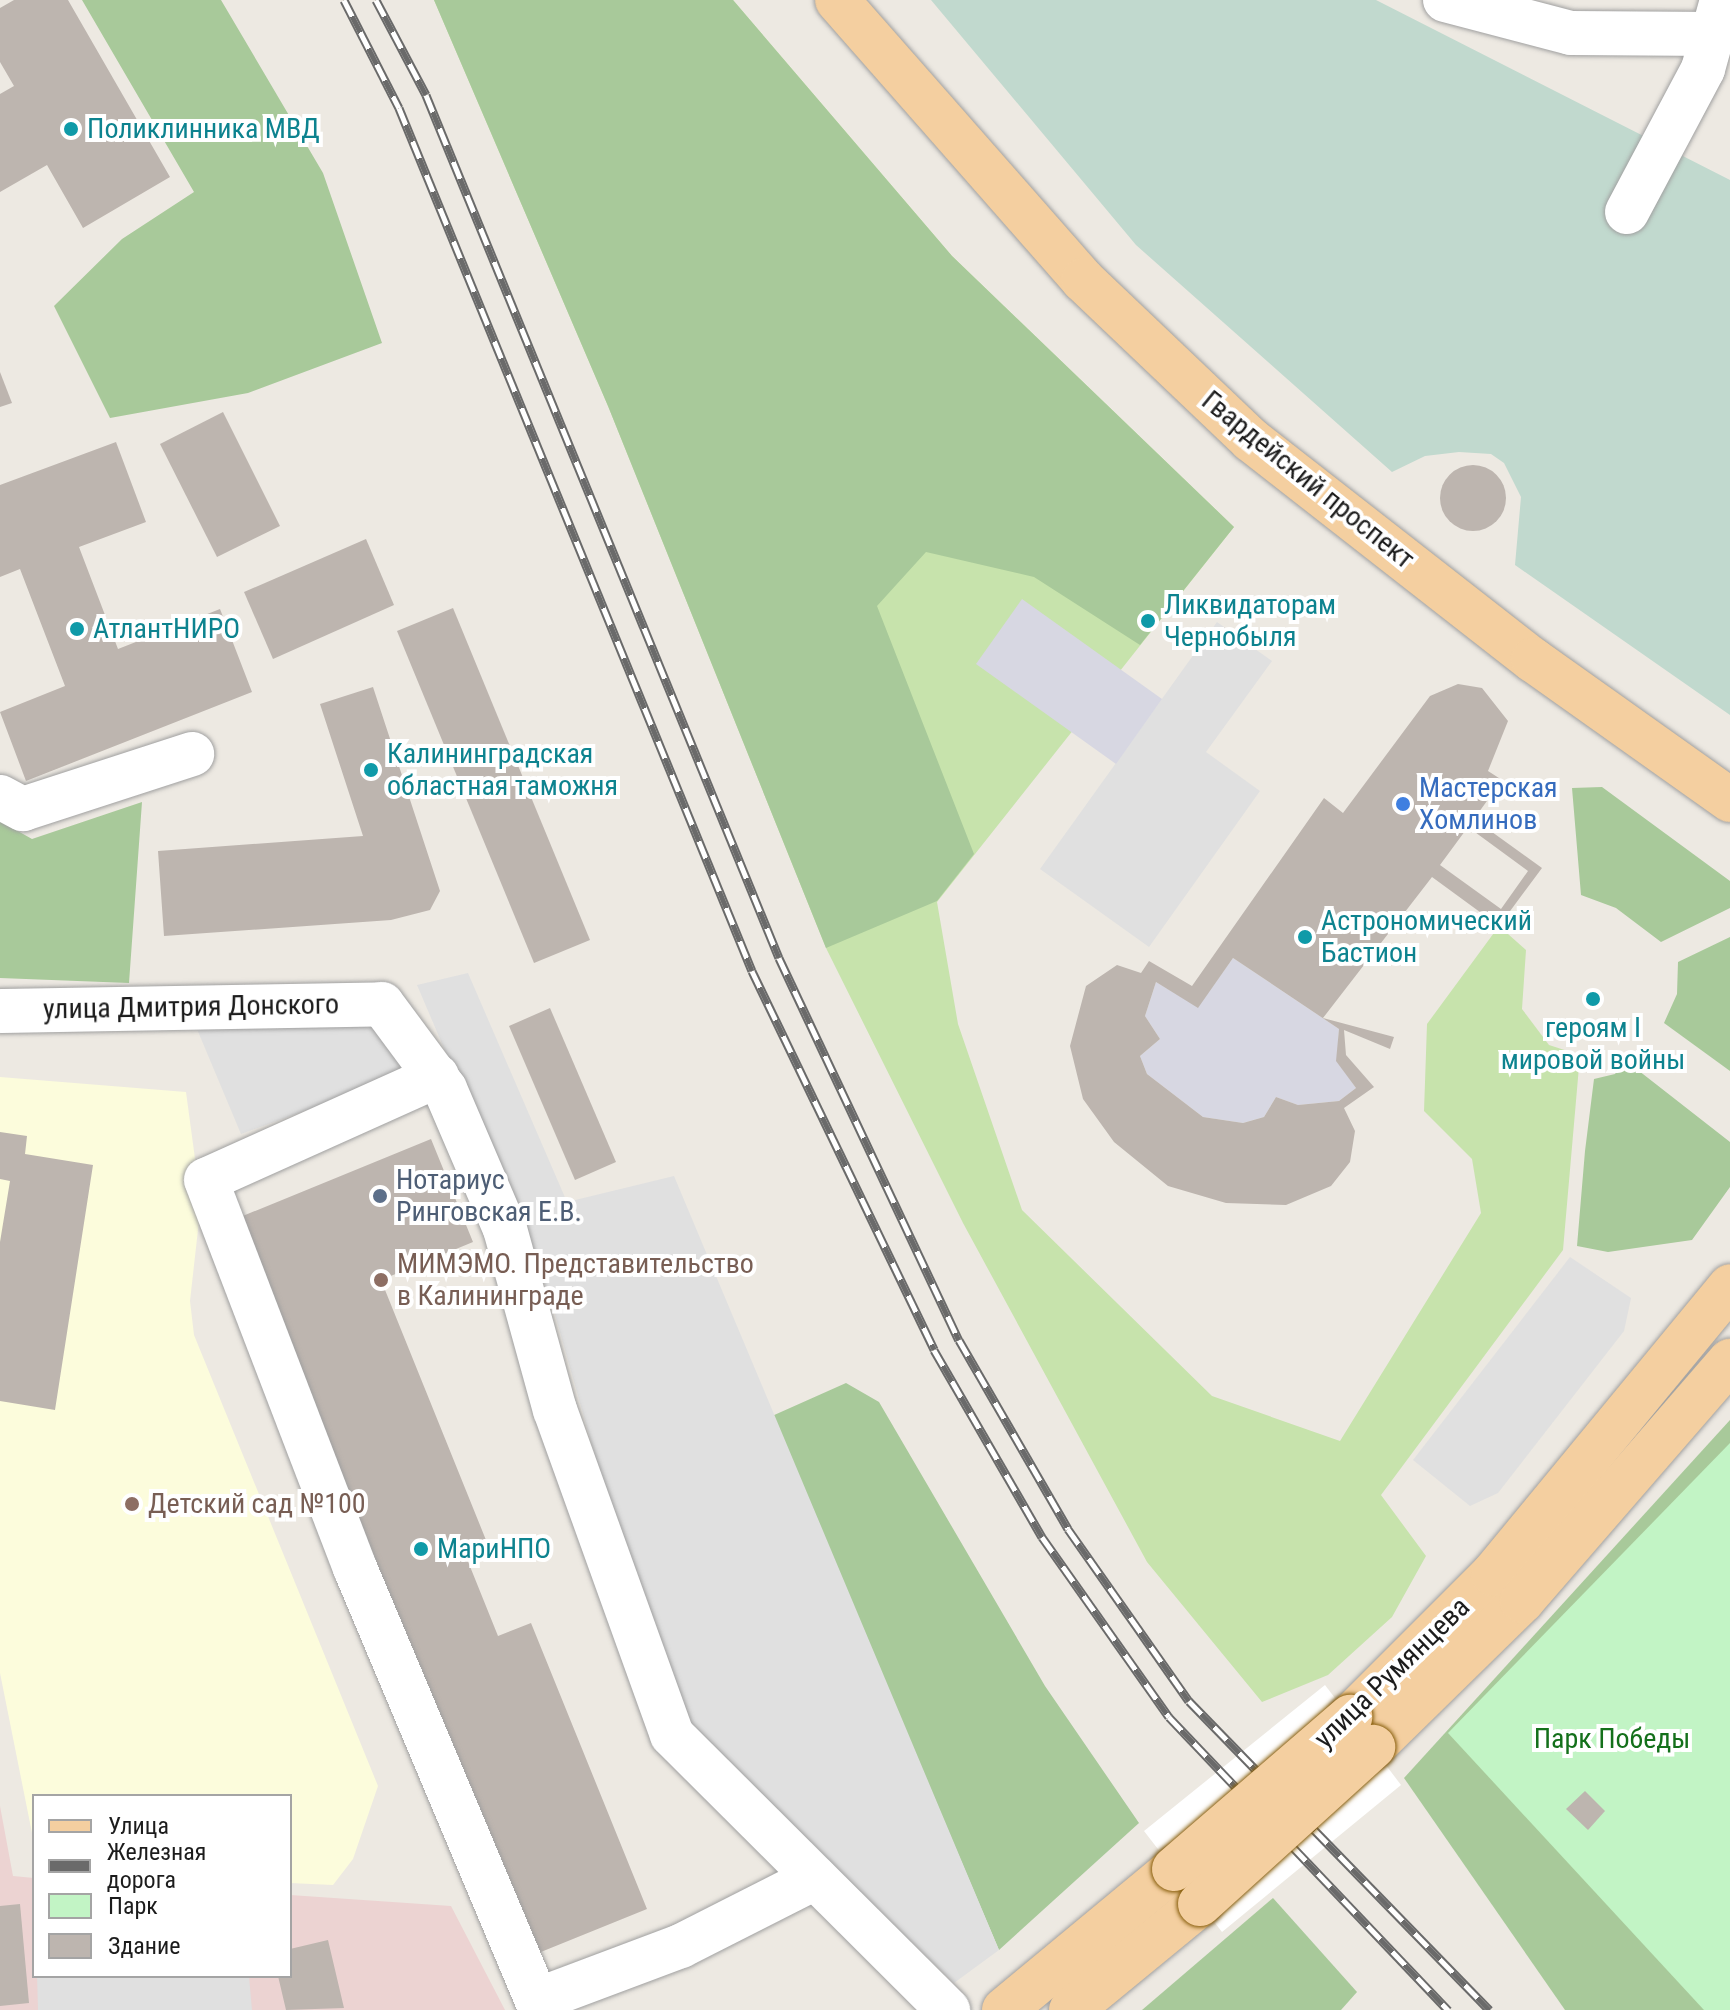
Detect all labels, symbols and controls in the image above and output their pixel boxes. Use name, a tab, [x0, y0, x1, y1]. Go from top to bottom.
place label: Поликлинника МВД	[87, 112, 320, 146]
marker: Поликлинника МВД	[62, 120, 80, 138]
street label: Гвардейский проспект	[1195, 384, 1421, 576]
place label: Ликвидаторам Чернобыля	[1164, 588, 1336, 654]
place label: АтлантНИРО	[93, 612, 240, 646]
marker: Ликвидаторам Чернобыля	[1139, 612, 1157, 630]
marker: АтлантНИРО	[68, 620, 86, 638]
place label: Калининградская областная таможня	[387, 737, 618, 803]
marker: Калининградская областная таможня	[362, 761, 380, 779]
place label: Мастерская Хомлинов	[1419, 771, 1558, 837]
marker: Мастерская Хомлинов	[1394, 795, 1412, 813]
place label: Астрономический Бастион	[1321, 904, 1532, 970]
marker: Астрономический Бастион	[1296, 928, 1314, 946]
street label: улица Дмитрия Донского	[43, 988, 339, 1026]
marker: героям I мировой войны	[1584, 990, 1602, 1008]
place label: героям I мировой войны	[1501, 1011, 1685, 1077]
place label: Нотариус Ринговская Е.В.	[396, 1163, 582, 1229]
marker: Нотариус Ринговская Е.В.	[371, 1187, 389, 1205]
place label: МИМЭМО. Представительство в Калининграде	[397, 1247, 754, 1313]
marker: МИМЭМО. Представительство в Калининграде	[372, 1271, 390, 1289]
place label: Детский сад №100	[148, 1487, 366, 1521]
marker: Детский сад №100	[123, 1495, 141, 1513]
place label: МариНПО	[437, 1532, 551, 1566]
marker: МариНПО	[412, 1540, 430, 1558]
street label: улица Румянцева	[1307, 1591, 1477, 1755]
park label: Парк Победы	[1534, 1722, 1690, 1756]
legend	[32, 1794, 292, 1978]
text: Улица	[108, 1812, 169, 1840]
text: Железная дорога	[107, 1838, 206, 1894]
text: Парк	[108, 1892, 158, 1920]
text: Здание	[108, 1932, 180, 1960]

